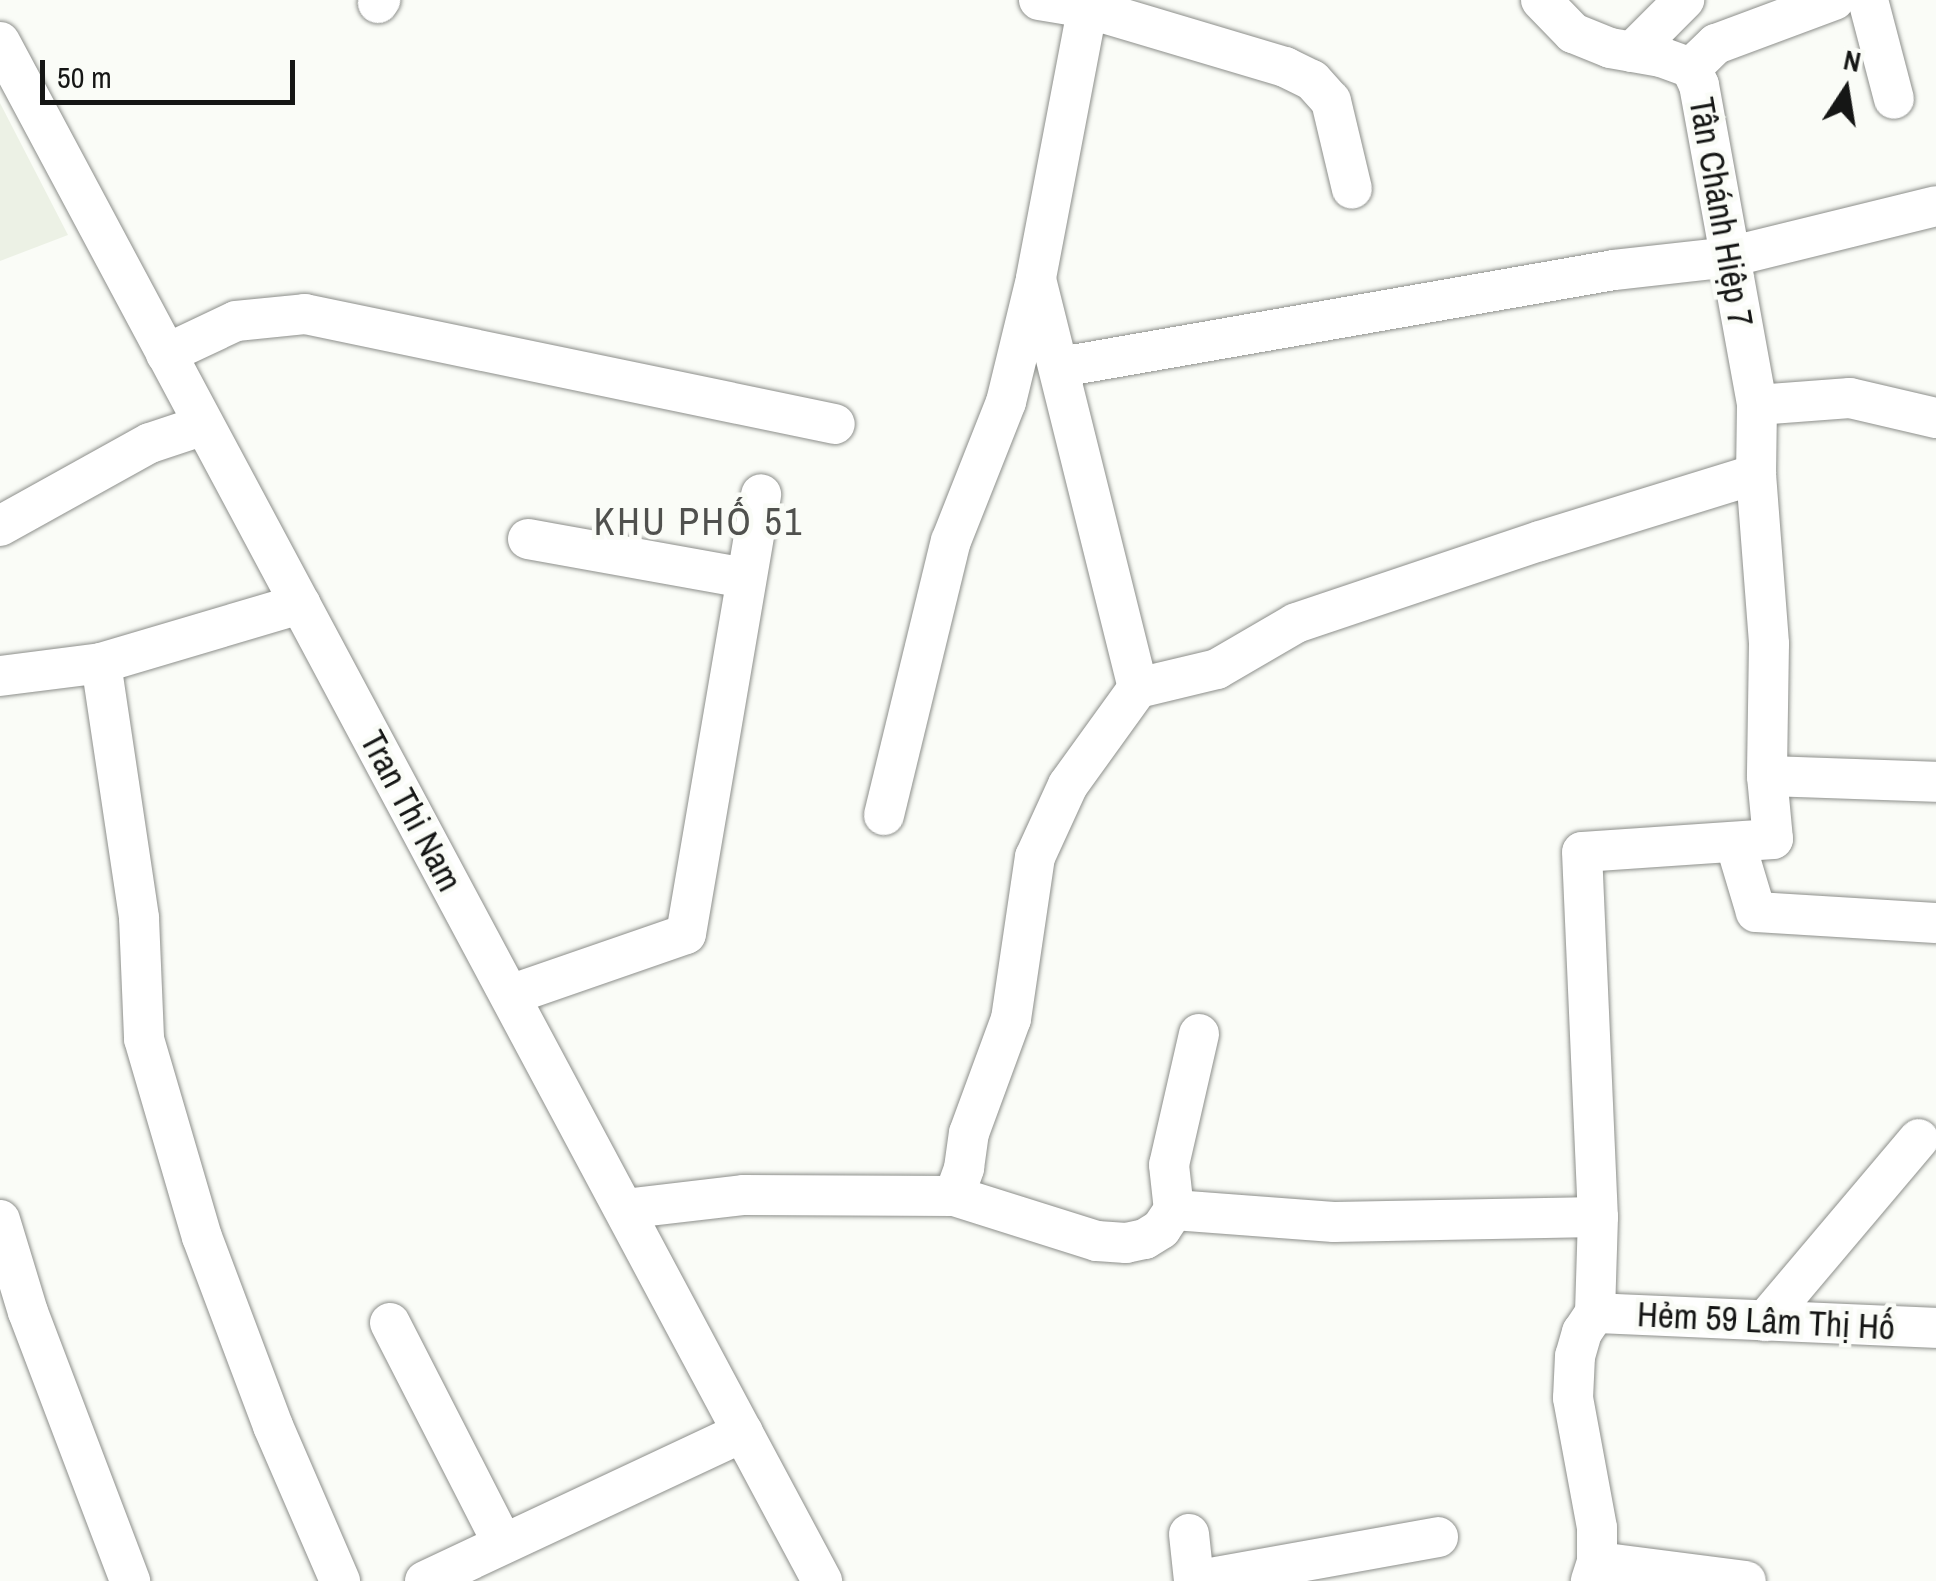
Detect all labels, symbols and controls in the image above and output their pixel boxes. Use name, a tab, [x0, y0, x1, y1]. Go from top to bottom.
scale bar	[45, 40, 300, 102]
north arrow	[1796, 40, 1896, 140]
text: N	[1840, 40, 1864, 81]
text: 50 m	[57, 57, 112, 97]
street label: Tân Chánh Hiệp 7	[1680, 94, 1762, 330]
district label: KHU PHỐ 51	[594, 499, 804, 545]
street label: Tran Thi Nam	[351, 723, 471, 899]
street label: Hẻm 59 Lâm Thị Hố	[1636, 1293, 1896, 1349]

